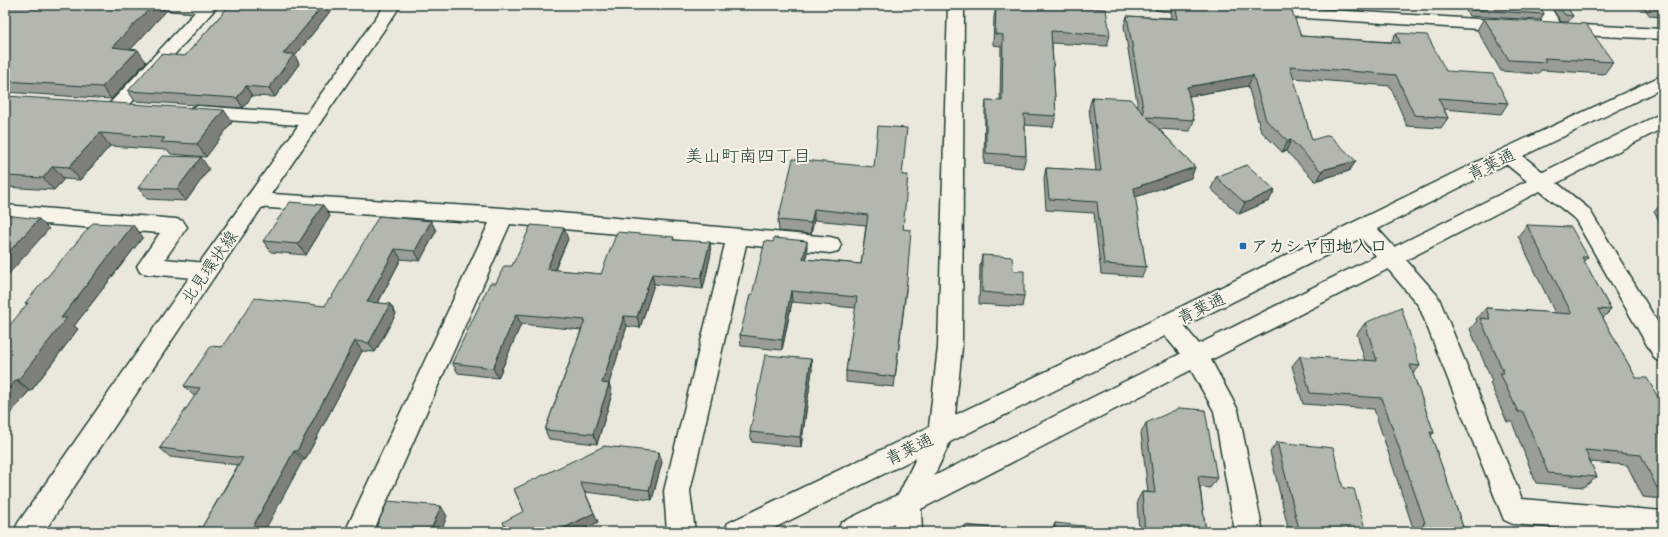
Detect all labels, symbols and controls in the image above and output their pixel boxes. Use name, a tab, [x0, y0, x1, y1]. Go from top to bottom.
street label: 青葉通	[1463, 143, 1520, 188]
district label: 美山町南四丁目	[685, 145, 811, 171]
street label: 北見環状線	[176, 226, 245, 310]
place label: アカシヤ団地入口	[1251, 235, 1387, 260]
marker: アカシヤ団地入口	[1238, 241, 1248, 251]
street label: 青葉通	[1173, 287, 1230, 332]
street label: 青葉通	[881, 428, 938, 473]

